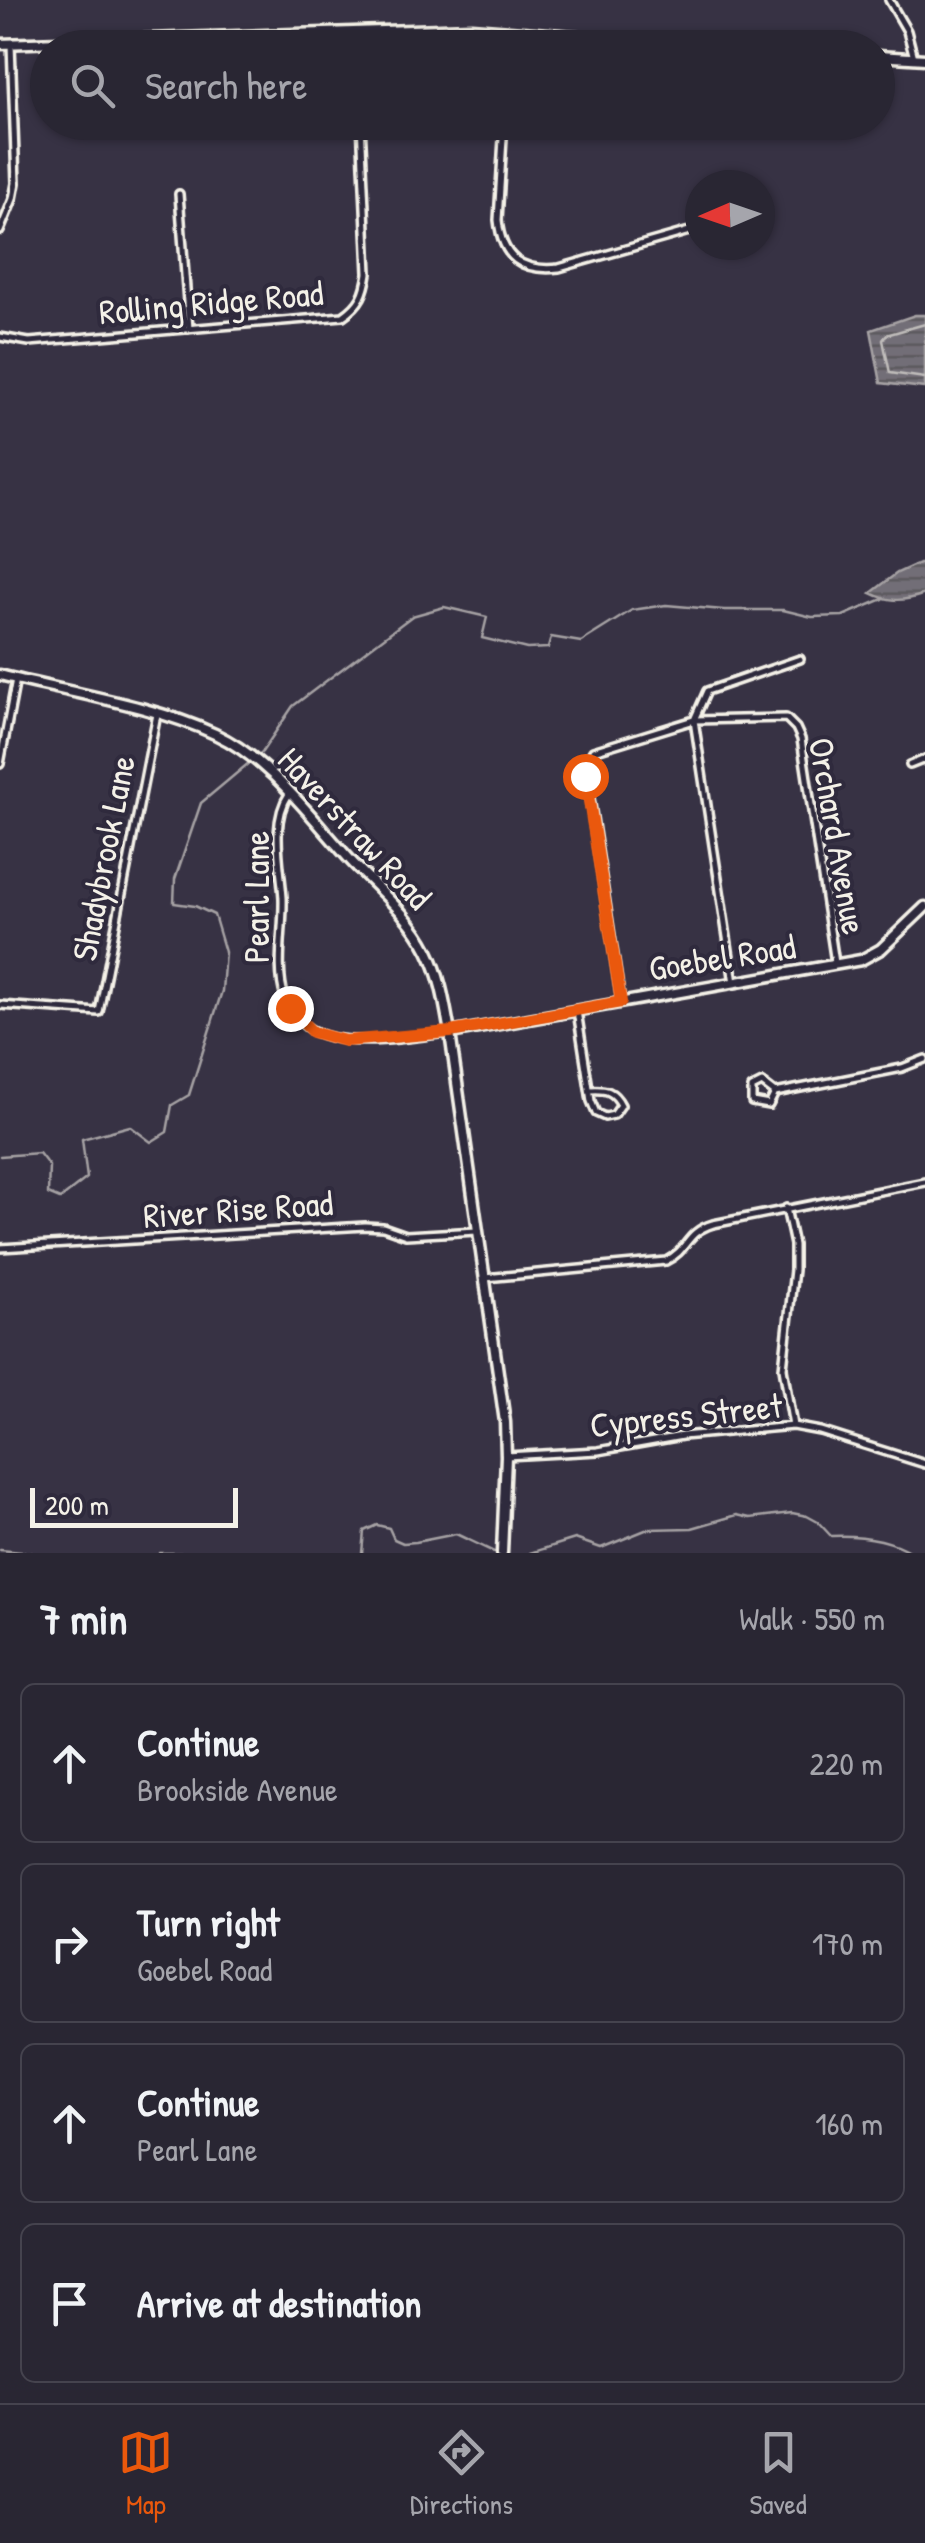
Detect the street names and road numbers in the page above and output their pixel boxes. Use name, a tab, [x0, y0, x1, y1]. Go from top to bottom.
street label: Rolling Ridge Road	[97, 269, 325, 335]
street label: Orchard Avenue	[798, 734, 878, 938]
street label: Haverstraw Road	[268, 737, 442, 919]
street label: Shadybrook Lane	[60, 751, 146, 965]
street label: Pearl Lane	[233, 831, 280, 963]
street label: Goebel Road	[645, 922, 799, 992]
street label: River Rise Road	[142, 1179, 334, 1239]
street label: Cypress Street	[588, 1381, 785, 1448]

